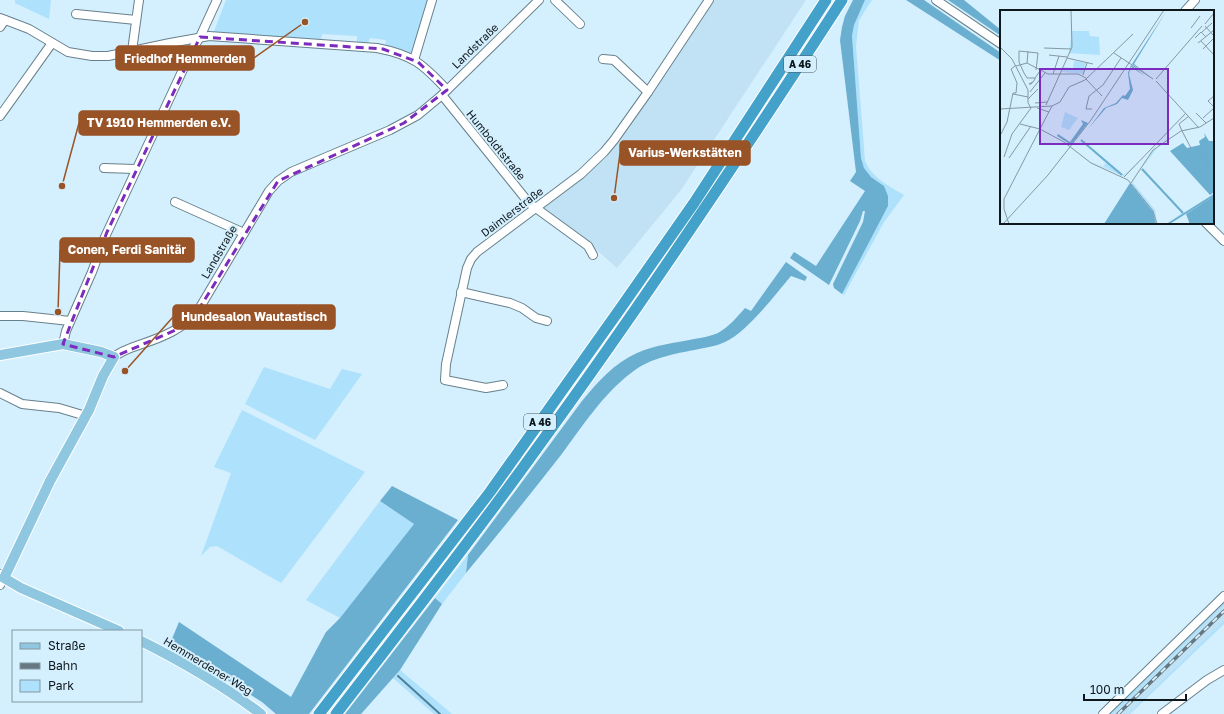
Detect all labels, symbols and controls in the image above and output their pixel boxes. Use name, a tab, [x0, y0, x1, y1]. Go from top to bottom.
inset map	[1000, 10, 1214, 224]
street label: Landstraße	[449, 20, 501, 71]
callout: Friedhof Hemmerden	[116, 46, 254, 70]
text: Friedhof Hemmerden	[124, 51, 246, 66]
road number: A 46	[784, 56, 816, 72]
street label: Humboldtstraße	[464, 107, 529, 182]
callout: TV 1910 Hemmerden e.V.	[79, 111, 239, 135]
text: TV 1910 Hemmerden e.V.	[87, 115, 231, 130]
callout: Varius-Werkstätten	[620, 141, 750, 165]
text: Varius-Werkstätten	[628, 145, 742, 160]
street label: Daimlerstraße	[478, 184, 545, 239]
street label: Landstraße	[198, 223, 239, 281]
callout: Conen, Ferdi Sanitär	[60, 238, 194, 262]
text: Conen, Ferdi Sanitär	[68, 242, 187, 257]
callout: Hundesalon Wautastisch	[173, 305, 335, 329]
text: Hundesalon Wautastisch	[181, 309, 327, 324]
road number: A 46	[524, 414, 556, 430]
legend	[12, 630, 142, 702]
street label: Hemmerdener Weg	[161, 634, 255, 697]
text: Straße	[48, 638, 86, 653]
text: Bahn	[48, 658, 78, 673]
scale bar	[1084, 676, 1186, 702]
text: Park	[48, 678, 74, 693]
text: 100 m	[1090, 682, 1124, 697]

